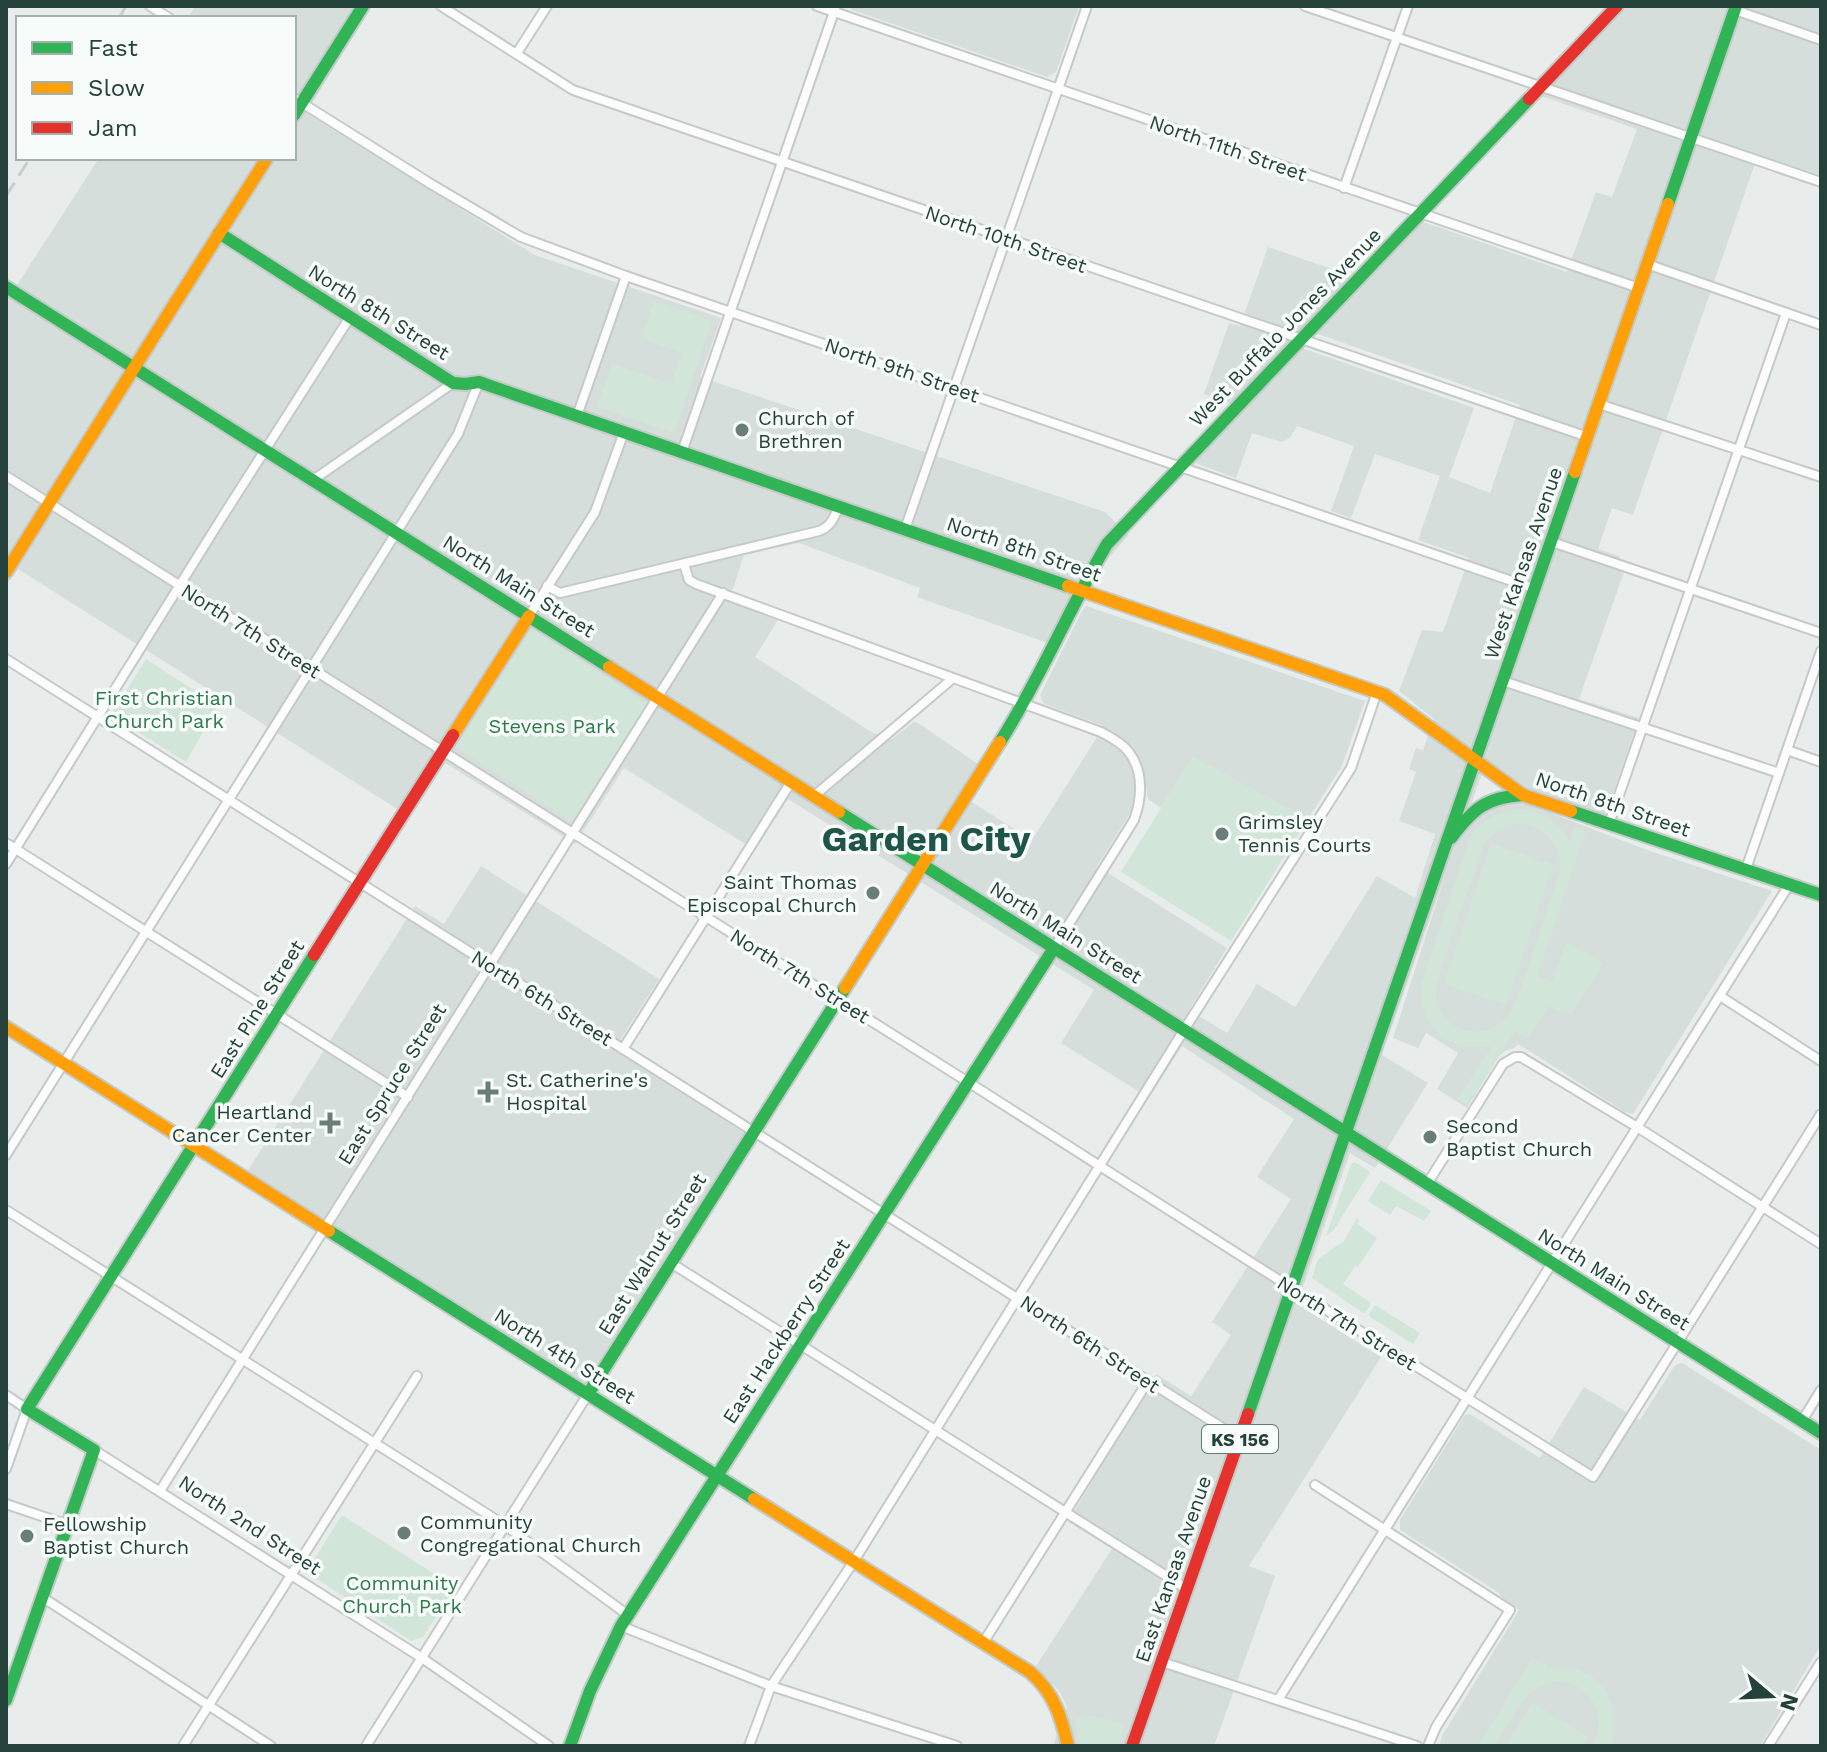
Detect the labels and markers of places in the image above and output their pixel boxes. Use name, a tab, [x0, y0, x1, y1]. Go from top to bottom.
place label: Church of Brethren	[758, 406, 854, 453]
marker: Church of Brethren	[733, 421, 751, 439]
place label: Grimsley Tennis Courts	[1238, 810, 1371, 857]
marker: Grimsley Tennis Courts	[1213, 825, 1231, 843]
place label: Saint Thomas Episcopal Church	[687, 870, 857, 917]
marker: Saint Thomas Episcopal Church	[864, 884, 882, 902]
place label: St. Catherine's Hospital	[506, 1068, 648, 1115]
marker: St. Catherine's Hospital	[477, 1081, 499, 1103]
place label: Heartland Cancer Center	[172, 1100, 312, 1147]
marker: Heartland Cancer Center	[319, 1112, 341, 1134]
place label: Second Baptist Church	[1446, 1114, 1592, 1161]
marker: Second Baptist Church	[1421, 1128, 1439, 1146]
place label: Community Congregational Church	[420, 1510, 641, 1557]
place label: Fellowship Baptist Church	[43, 1512, 189, 1559]
marker: Community Congregational Church	[395, 1524, 413, 1542]
marker: Fellowship Baptist Church	[18, 1527, 36, 1545]

